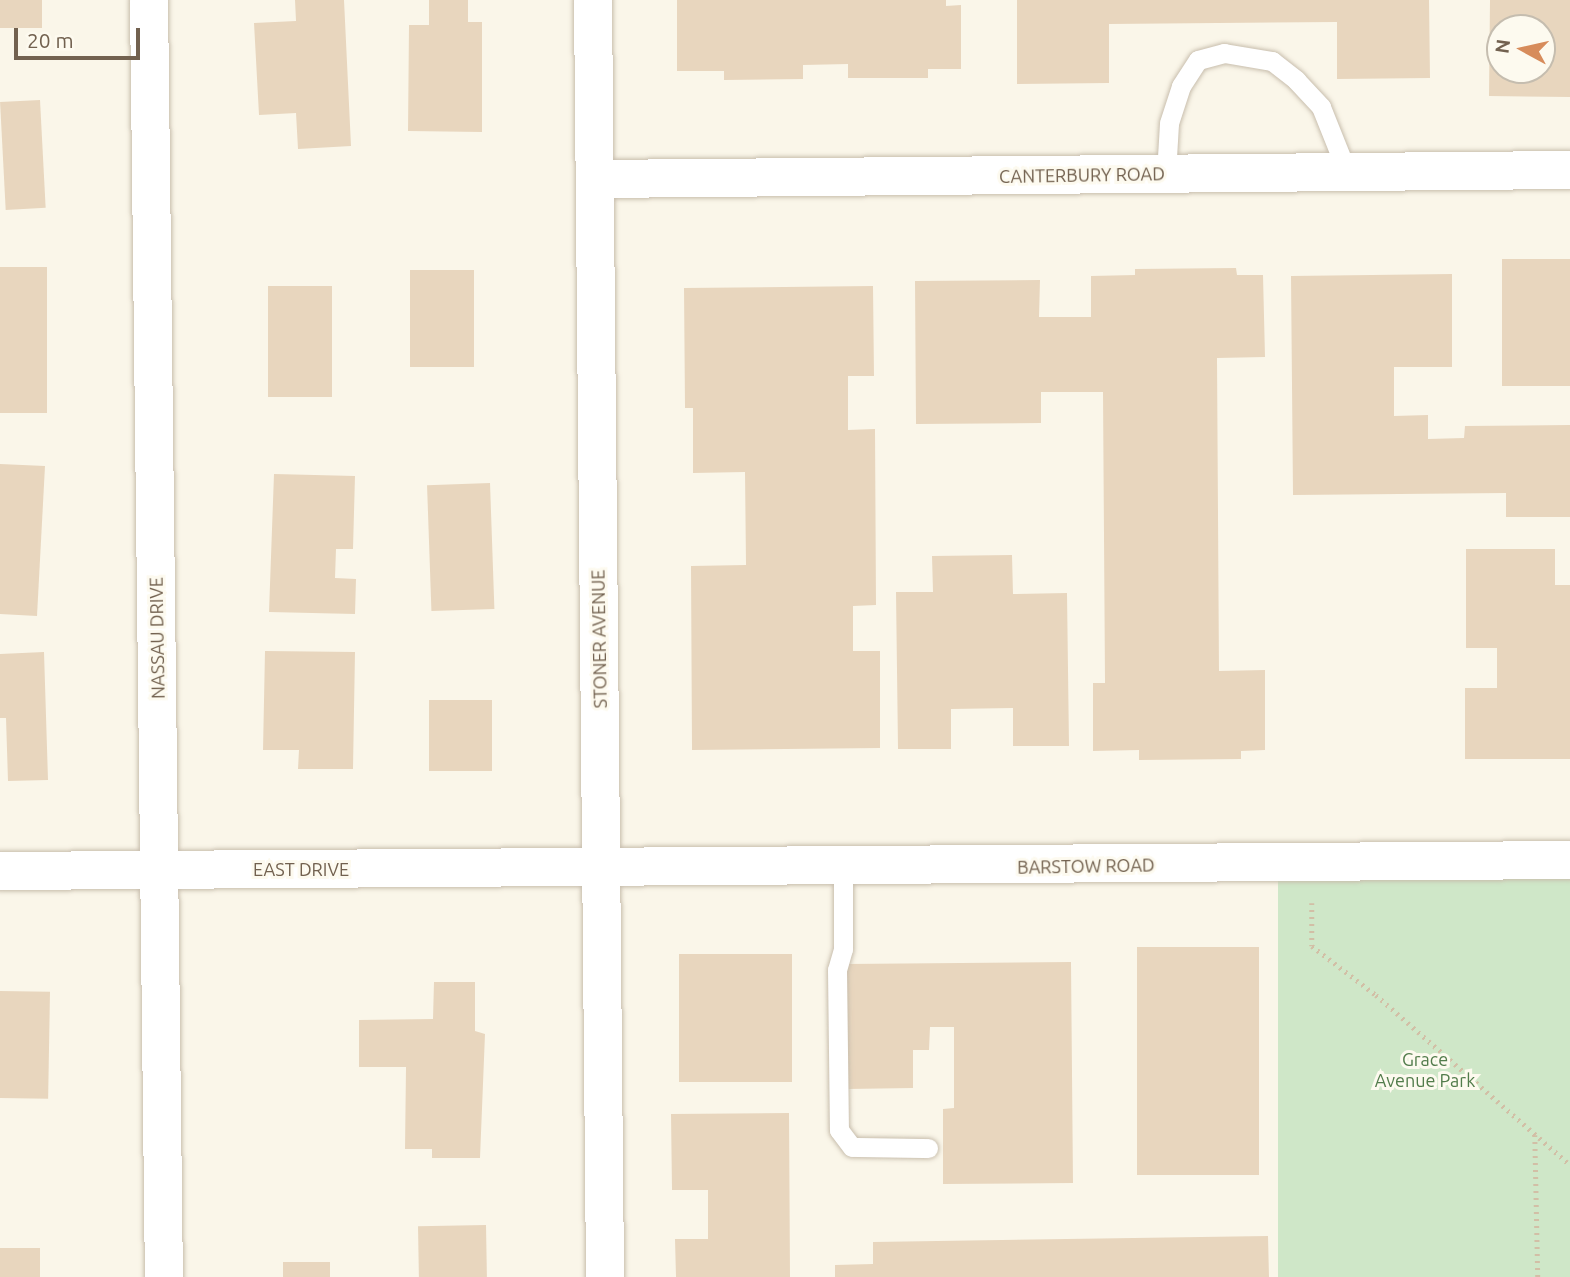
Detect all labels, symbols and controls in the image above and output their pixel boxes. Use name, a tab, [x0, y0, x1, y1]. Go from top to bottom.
scale bar	[18, 14, 144, 58]
north arrow	[1486, 14, 1556, 84]
text: 20 m	[27, 28, 74, 52]
text: N	[1490, 38, 1514, 55]
street label: CANTERBURY ROAD	[999, 163, 1165, 187]
street label: STONER AVENUE	[587, 569, 611, 709]
street label: NASSAU DRIVE	[145, 577, 169, 699]
street label: BARSTOW ROAD	[1017, 854, 1155, 878]
street label: EAST DRIVE	[253, 858, 349, 880]
park label: Grace Avenue Park	[1375, 1049, 1475, 1092]

